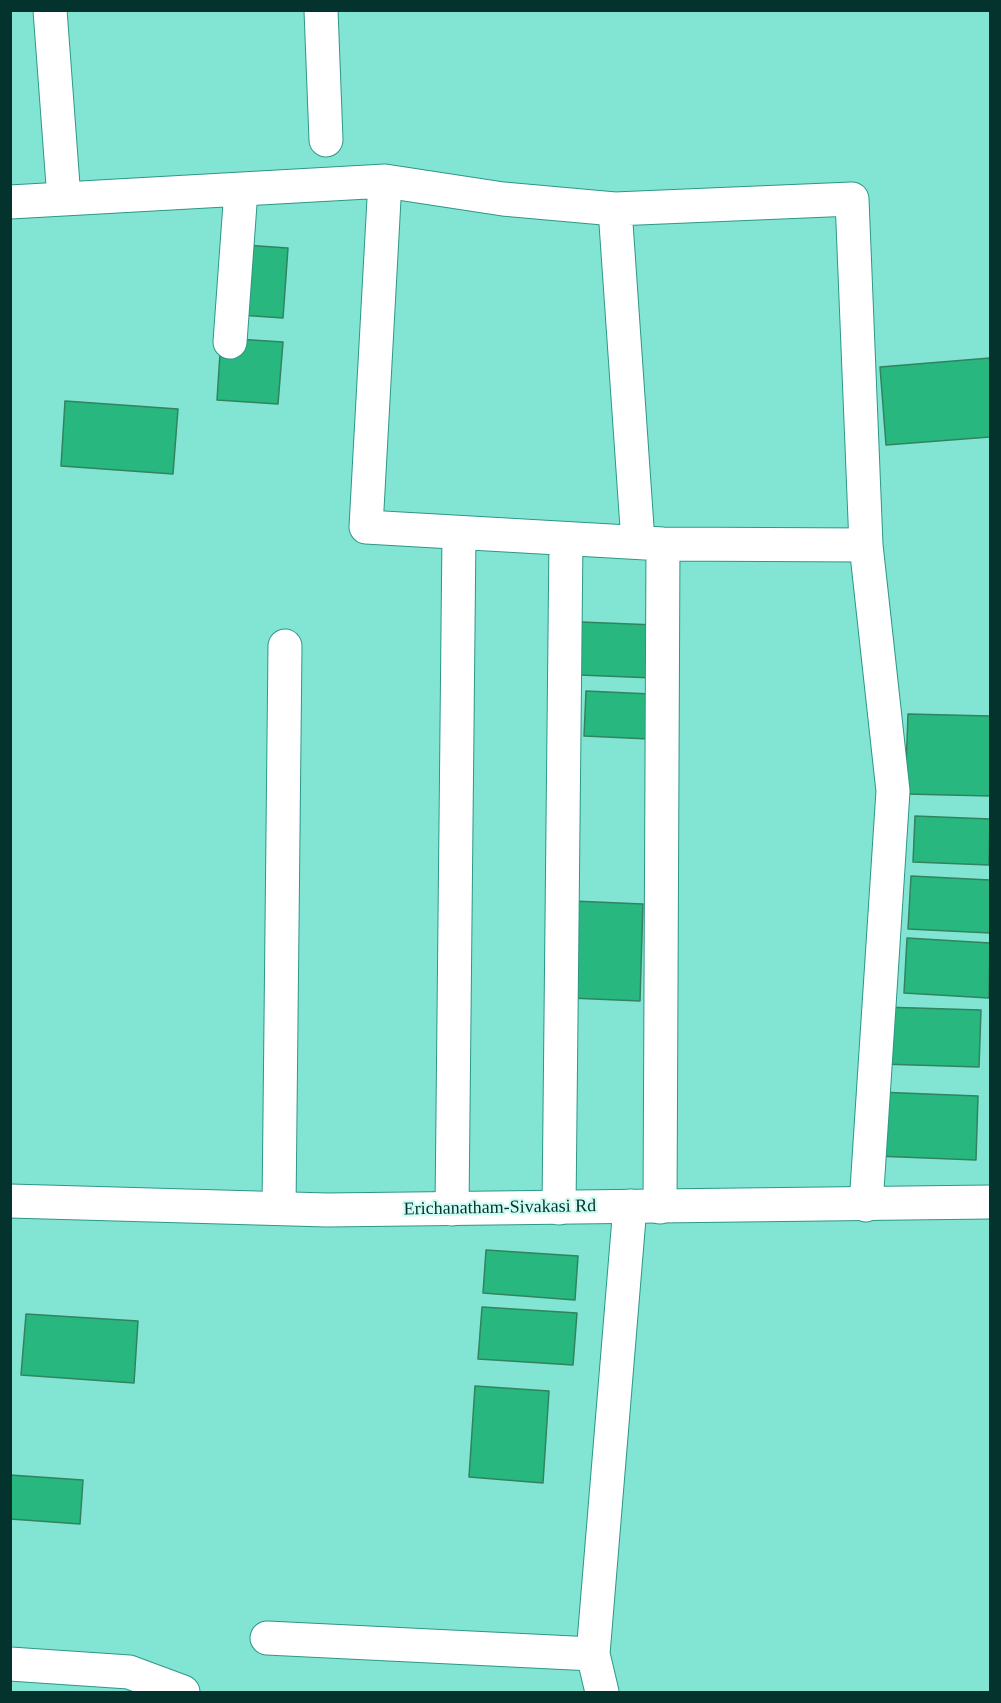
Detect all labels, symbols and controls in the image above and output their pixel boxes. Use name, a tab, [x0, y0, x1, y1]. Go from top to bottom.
street label: Erichanatham-Sivakasi Rd	[404, 1196, 596, 1220]

